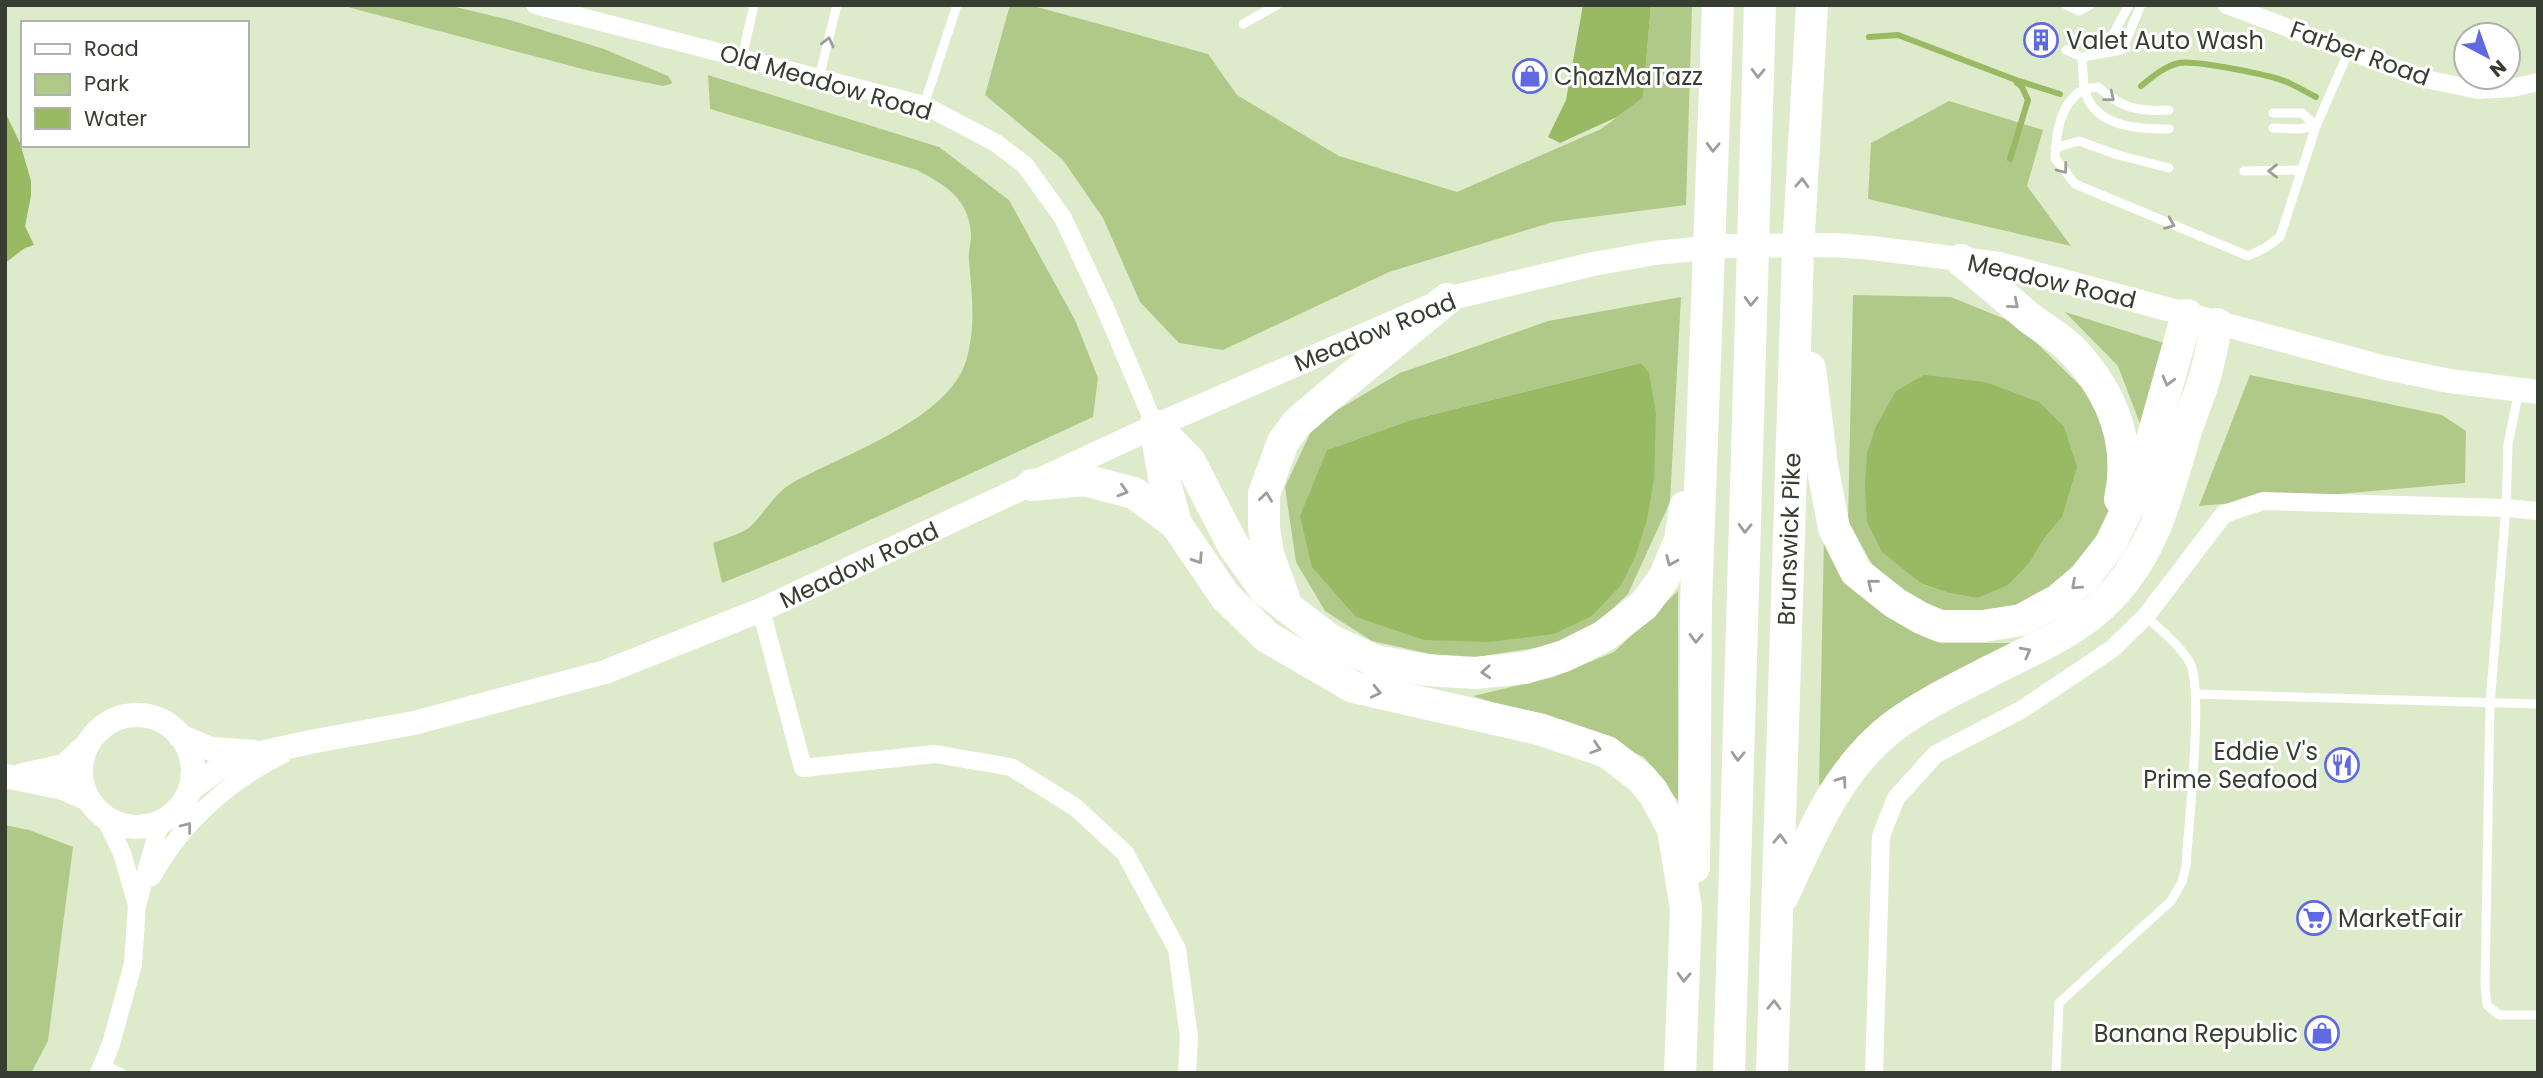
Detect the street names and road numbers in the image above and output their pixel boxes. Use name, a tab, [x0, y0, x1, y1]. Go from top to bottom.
street label: Farber Road	[2286, 13, 2434, 93]
street label: Old Meadow Road	[716, 36, 936, 128]
street label: Meadow Road	[1965, 246, 2139, 316]
street label: Meadow Road	[1289, 285, 1461, 379]
street label: Brunswick Pike	[1769, 452, 1809, 626]
street label: Meadow Road	[774, 514, 944, 616]

